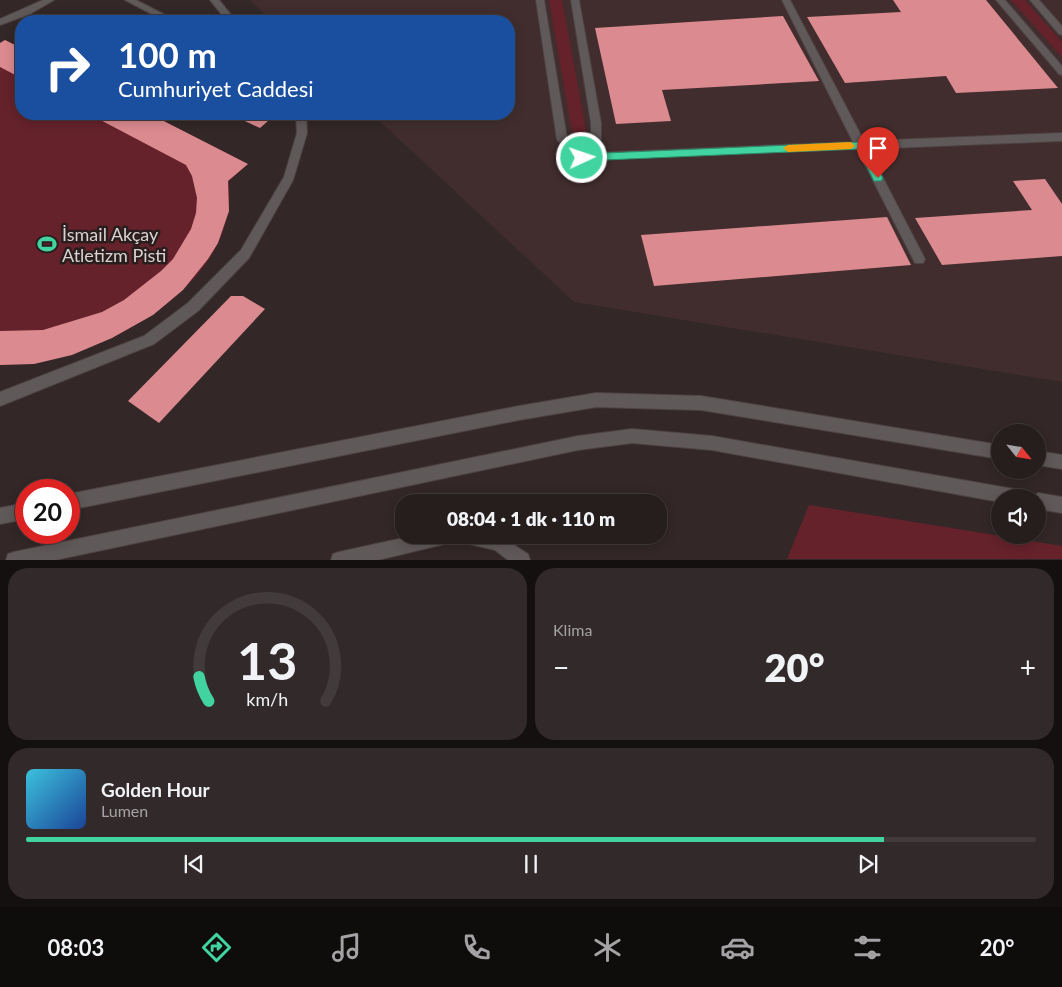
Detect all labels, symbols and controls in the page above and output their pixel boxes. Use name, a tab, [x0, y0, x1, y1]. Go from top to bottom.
text: 100 m	[118, 33, 217, 75]
icon: right	[35, 35, 100, 100]
text: Cumhuriyet Caddesi	[118, 75, 314, 102]
pin	[857, 127, 899, 178]
position arrow	[555, 131, 607, 183]
icon: arrive	[864, 134, 892, 162]
place label: İsmail Akçay Atletizm Pisti	[62, 223, 166, 266]
sports icon: İsmail Akçay Atletizm Pisti	[36, 233, 58, 255]
north arrow	[991, 424, 1046, 479]
map controls	[991, 424, 1046, 544]
speed limit sign: 20	[15, 479, 80, 544]
button: sound	[991, 489, 1046, 544]
text: 08:04 · 1 dk · 110 m	[447, 507, 615, 530]
text: Klima	[553, 620, 592, 639]
text: 13	[237, 629, 298, 691]
text: 20°	[765, 644, 824, 690]
text: −	[553, 650, 569, 684]
text: +	[1020, 650, 1036, 684]
text: km/h	[247, 688, 288, 710]
text: Golden Hour	[101, 778, 210, 801]
text: Lumen	[101, 801, 148, 820]
icon: previous	[180, 850, 208, 878]
icon: pause	[517, 850, 545, 878]
icon: next	[854, 850, 882, 878]
icon: directions	[199, 930, 234, 965]
icon: music	[329, 930, 364, 965]
icon: phone	[459, 930, 494, 965]
icon: climate	[590, 930, 625, 965]
icon: car	[720, 930, 755, 965]
icon: filters	[850, 930, 885, 965]
text: 08:03	[48, 934, 104, 961]
text: 20°	[980, 934, 1014, 961]

